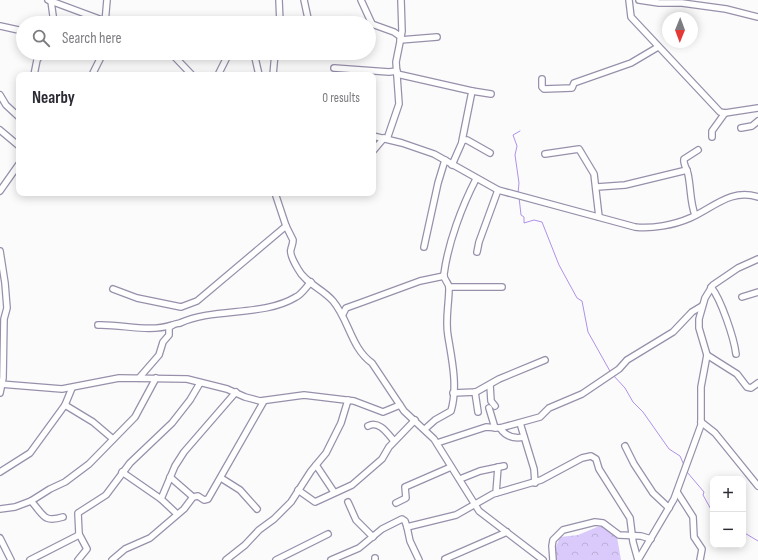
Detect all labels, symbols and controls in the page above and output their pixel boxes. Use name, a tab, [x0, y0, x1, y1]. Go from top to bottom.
north arrow	[662, 12, 698, 48]
search box	[16, 16, 376, 60]
icon: search	[30, 27, 52, 49]
text: Search here	[62, 29, 122, 48]
text: Nearby	[32, 88, 75, 108]
text: 0 results	[322, 90, 360, 106]
map controls	[710, 476, 746, 548]
button: +	[710, 476, 746, 512]
button: −	[710, 512, 746, 548]

